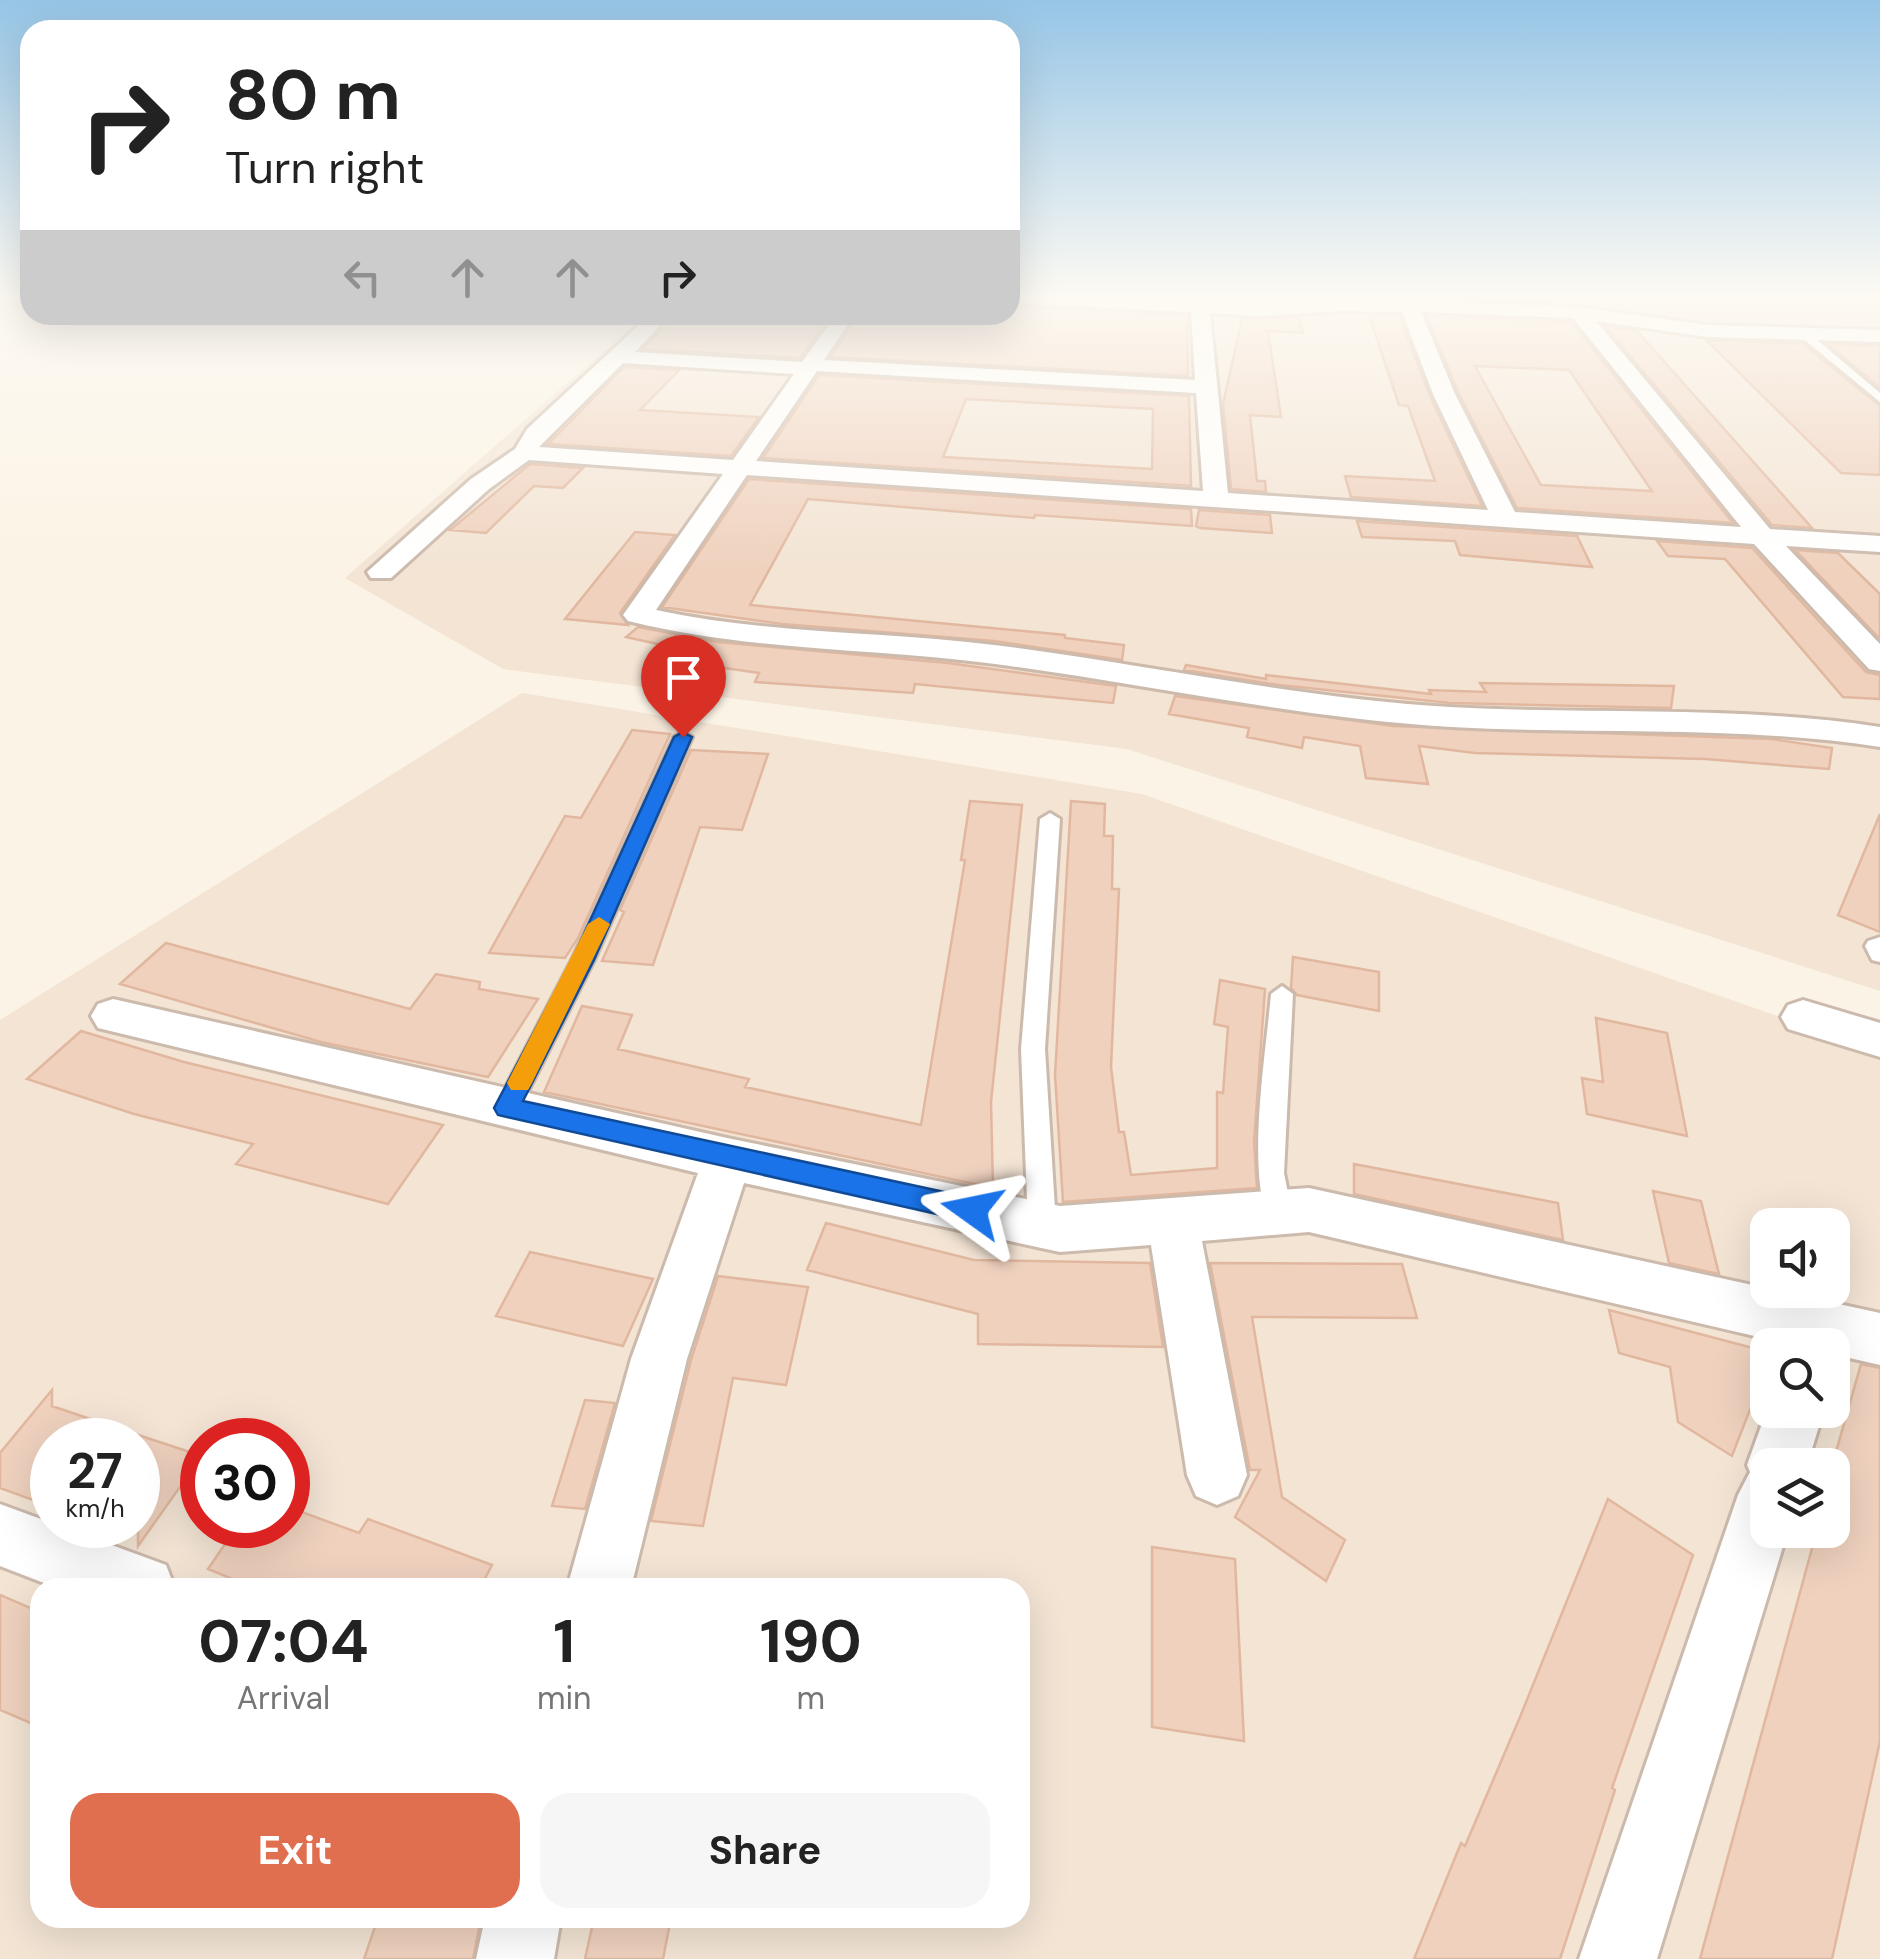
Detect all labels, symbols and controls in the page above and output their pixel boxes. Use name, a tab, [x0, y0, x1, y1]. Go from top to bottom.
text: 80 m	[225, 50, 401, 141]
icon: right	[60, 60, 190, 190]
text: Turn right	[225, 138, 424, 197]
icon: left	[335, 250, 390, 305]
icon: ahead	[440, 250, 495, 305]
icon: ahead	[545, 250, 600, 305]
icon: right	[650, 250, 705, 305]
pin	[641, 635, 726, 738]
icon: arrive	[656, 650, 711, 705]
position arrow	[920, 1158, 1024, 1262]
map controls	[1750, 1208, 1850, 1548]
button: sound	[1750, 1208, 1850, 1308]
button: search	[1750, 1328, 1850, 1428]
speed limit sign: 30	[180, 1418, 310, 1548]
text: 27	[67, 1438, 123, 1504]
button: layers	[1750, 1448, 1850, 1548]
text: km/h	[65, 1492, 125, 1525]
text: 07:04	[198, 1602, 369, 1681]
text: 1	[553, 1602, 575, 1681]
text: 190	[760, 1602, 862, 1681]
text: Arrival	[237, 1677, 330, 1719]
text: min	[537, 1677, 591, 1719]
text: m	[796, 1677, 825, 1719]
button: Exit	[70, 1793, 520, 1908]
button: Share	[540, 1793, 990, 1908]

